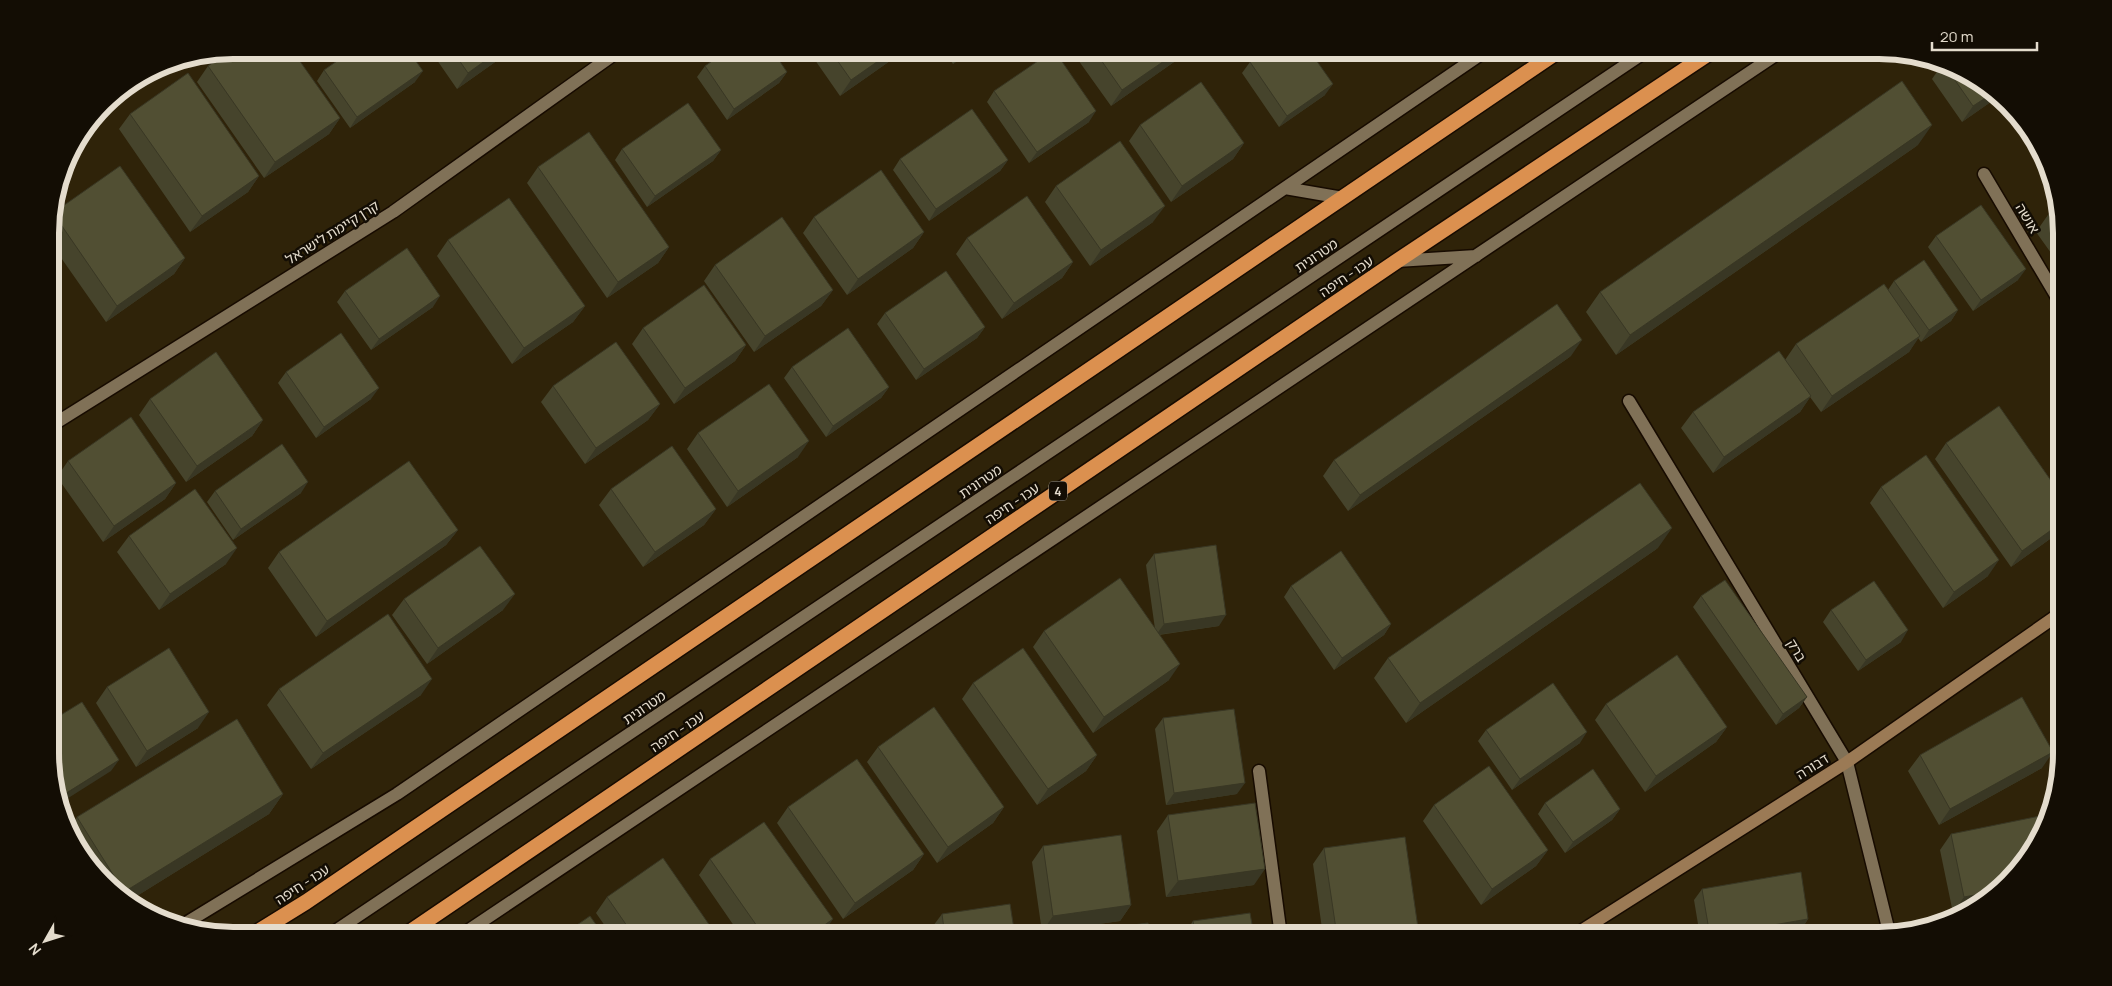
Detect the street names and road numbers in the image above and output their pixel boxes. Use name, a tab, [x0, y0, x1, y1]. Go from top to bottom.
street label: קרן קיימת לישראל	[282, 195, 383, 268]
street label: אושה	[2012, 199, 2044, 237]
street label: מטרונית	[1291, 234, 1341, 276]
street label: עכו - חיפה	[1315, 251, 1377, 301]
street label: מטרונית	[955, 460, 1005, 502]
street label: עכו - חיפה	[981, 478, 1043, 528]
road number: 4	[1049, 482, 1067, 501]
street label: ברק	[1783, 635, 1811, 665]
street label: מטרונית	[619, 686, 669, 728]
street label: עכו - חיפה	[646, 706, 708, 756]
street label: דבורה	[1792, 748, 1832, 783]
street label: עכו - חיפה	[271, 859, 333, 909]

